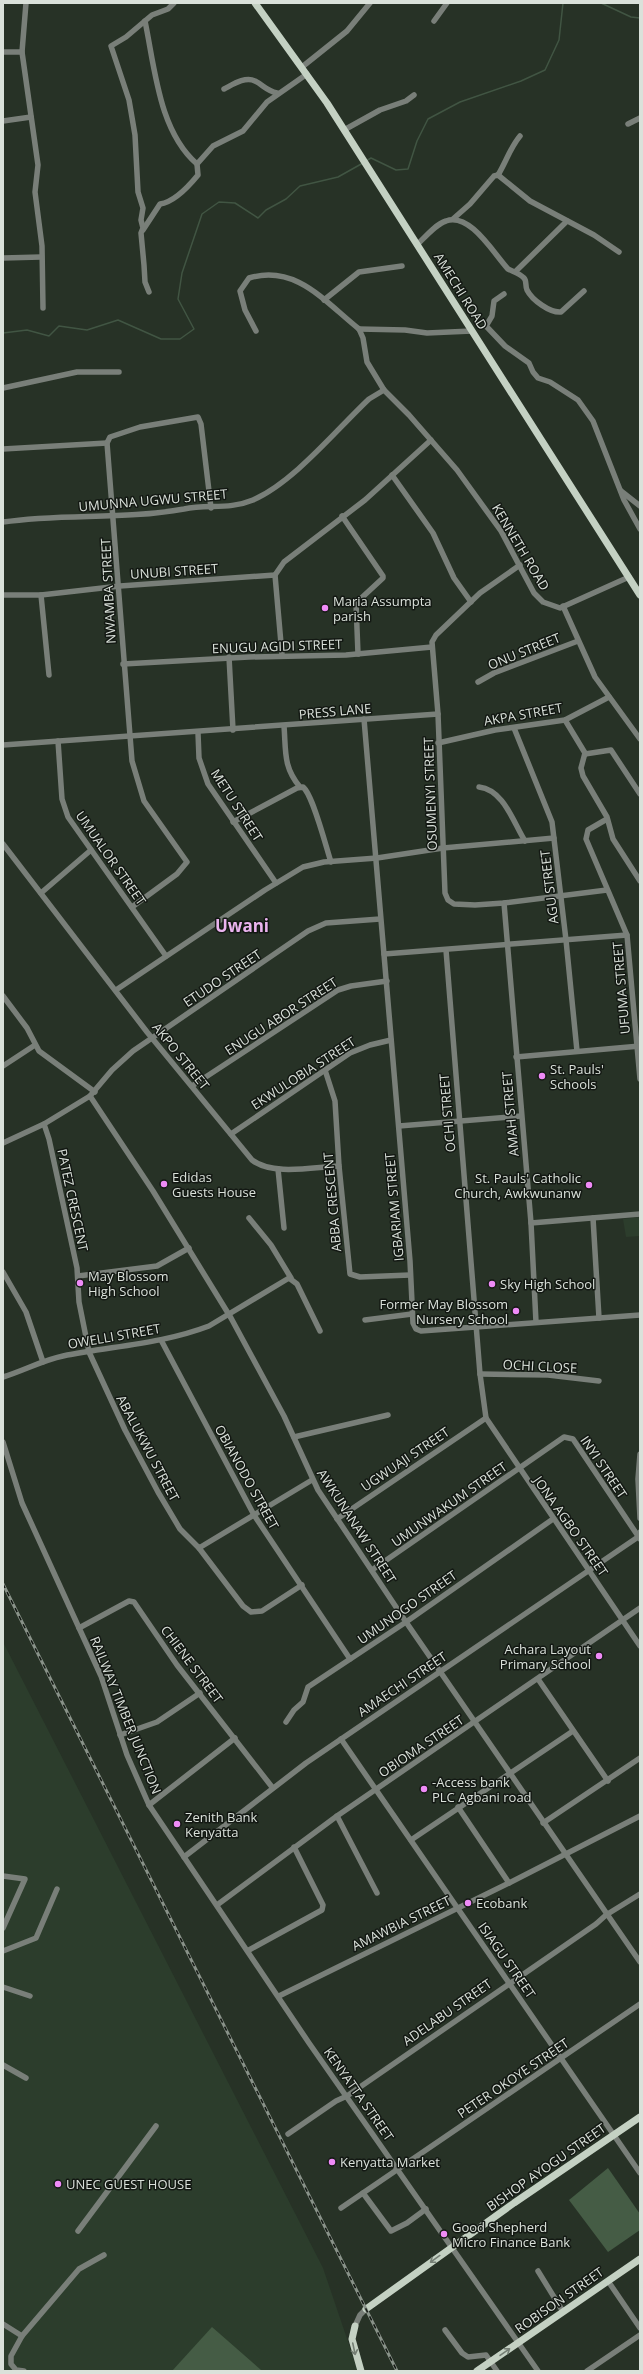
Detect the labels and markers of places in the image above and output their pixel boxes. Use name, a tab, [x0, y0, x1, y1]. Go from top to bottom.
place label: Maria Assumpta parish	[333, 592, 432, 625]
marker: Maria Assumpta parish	[320, 603, 330, 613]
place label: St. Pauls' Schools	[550, 1060, 604, 1093]
marker: St. Pauls' Schools	[537, 1071, 547, 1081]
place label: Edidas Guests House	[172, 1168, 256, 1201]
place label: St. Pauls' Catholic Church, Awkwunanw	[454, 1169, 581, 1202]
marker: Edidas Guests House	[159, 1179, 169, 1189]
marker: St. Pauls' Catholic Church, Awkwunanw	[584, 1180, 594, 1190]
place label: May Blossom High School	[88, 1267, 169, 1300]
place label: Sky High School	[500, 1275, 595, 1293]
marker: May Blossom High School	[75, 1278, 85, 1288]
marker: Sky High School	[487, 1279, 497, 1289]
place label: Former May Blossom Nursery School	[380, 1295, 508, 1328]
marker: Former May Blossom Nursery School	[511, 1306, 521, 1316]
place label: Achara Layout Primary School	[500, 1640, 591, 1673]
marker: Achara Layout Primary School	[594, 1651, 604, 1661]
place label: -Access bank PLC Agbani road	[432, 1773, 532, 1806]
marker: -Access bank PLC Agbani road	[419, 1784, 429, 1794]
place label: Zenith Bank Kenyatta	[185, 1808, 258, 1841]
marker: Zenith Bank Kenyatta	[172, 1819, 182, 1829]
place label: Ecobank	[476, 1894, 527, 1912]
marker: Ecobank	[463, 1898, 473, 1908]
place label: Kenyatta Market	[340, 2153, 440, 2171]
marker: Kenyatta Market	[327, 2157, 337, 2167]
place label: UNEC GUEST HOUSE	[66, 2175, 191, 2193]
marker: UNEC GUEST HOUSE	[53, 2179, 63, 2189]
place label: Good Shepherd Micro Finance Bank	[452, 2218, 570, 2251]
marker: Good Shepherd Micro Finance Bank	[439, 2229, 449, 2239]

